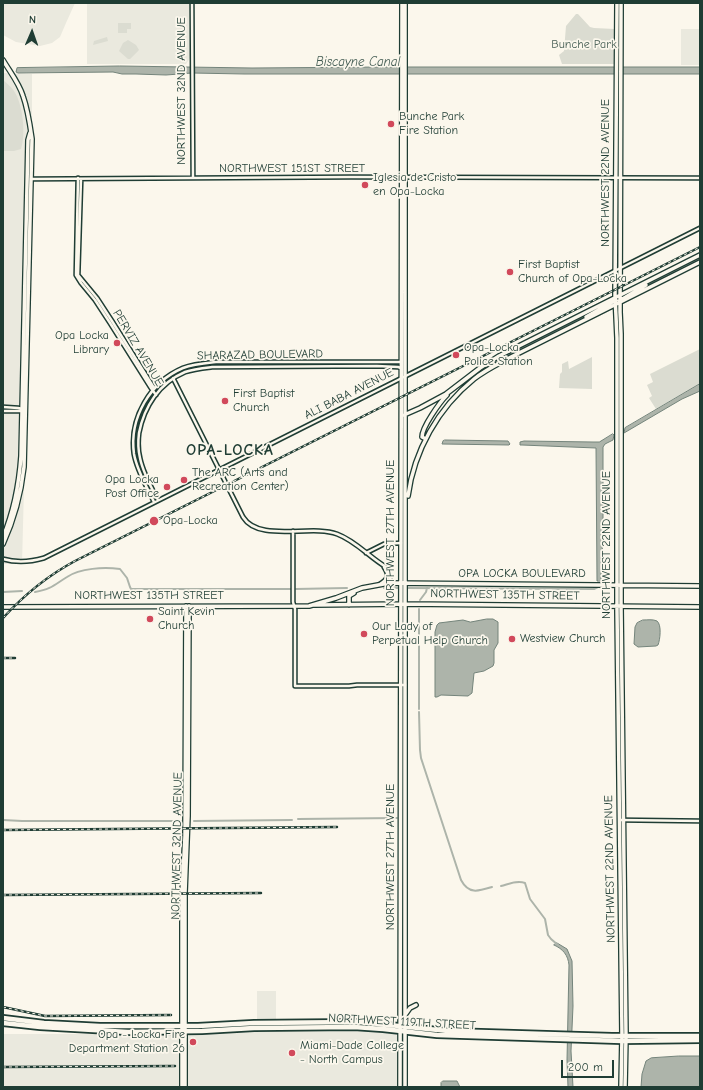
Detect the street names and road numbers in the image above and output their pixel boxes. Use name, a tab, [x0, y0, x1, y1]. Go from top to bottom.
street label: NORTHWEST 32ND AVENUE	[175, 17, 189, 165]
street label: NORTHWEST 22ND AVENUE	[599, 99, 613, 247]
street label: NORTHWEST 151ST STREET	[219, 162, 365, 176]
street label: PERVIZ AVENUE	[109, 307, 167, 389]
street label: SHARAZAD BOULEVARD	[197, 347, 323, 363]
street label: ALI BABA AVENUE	[302, 365, 396, 423]
street label: NORTHWEST 27TH AVENUE	[384, 460, 398, 606]
street label: NORTHWEST 22ND AVENUE	[600, 471, 614, 619]
street label: OPA LOCKA BOULEVARD	[458, 567, 586, 581]
street label: NORTHWEST 135TH STREET	[430, 586, 580, 604]
street label: NORTHWEST 135TH STREET	[74, 589, 224, 603]
street label: NORTHWEST 32ND AVENUE	[169, 772, 185, 920]
street label: NORTHWEST 27TH AVENUE	[384, 784, 398, 930]
street label: NORTHWEST 22ND AVENUE	[602, 795, 618, 943]
street label: NORTHWEST 119TH STREET	[328, 1011, 476, 1033]

